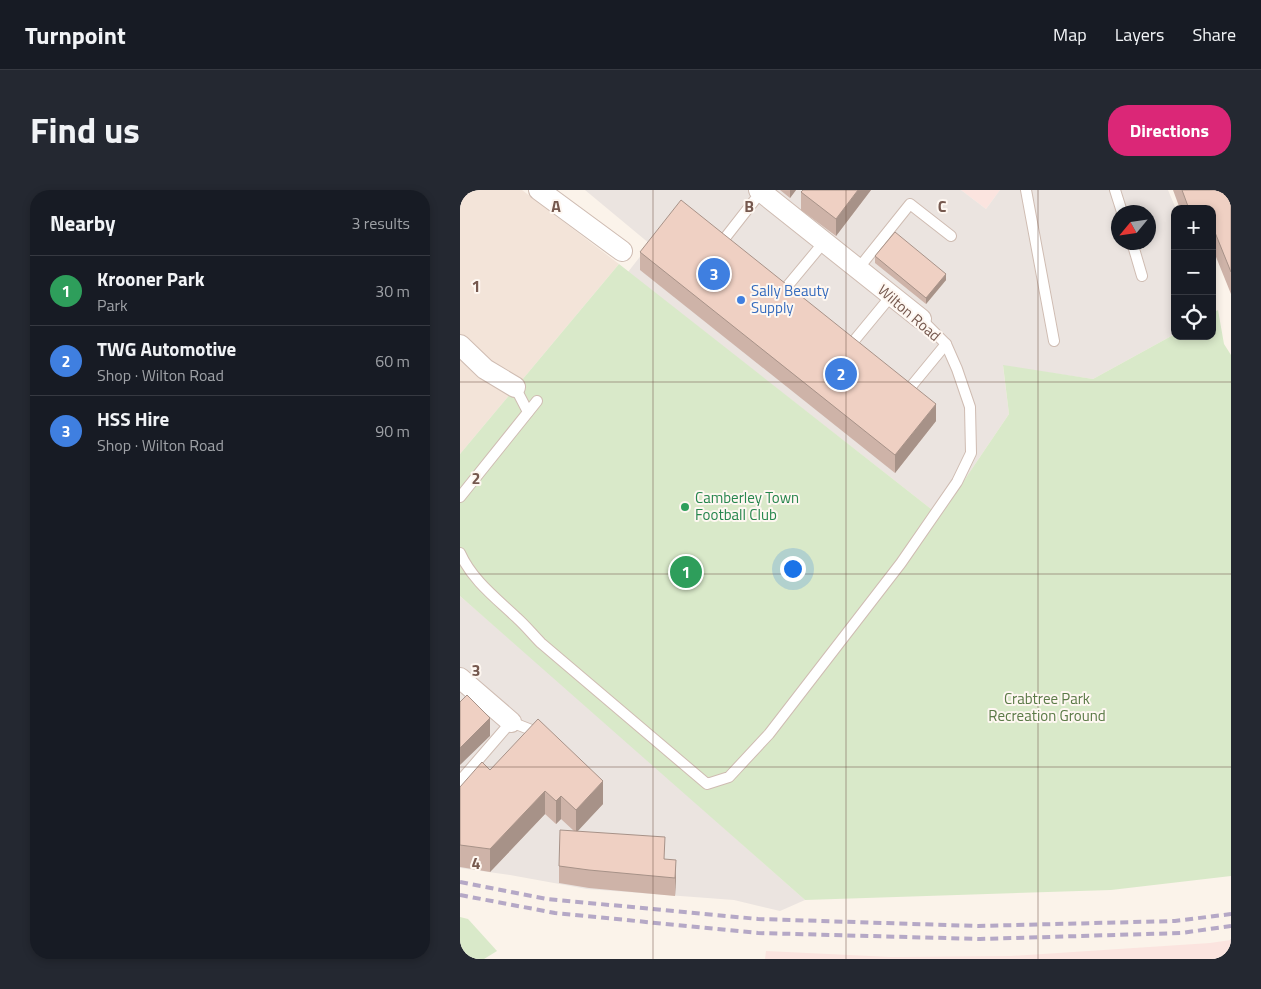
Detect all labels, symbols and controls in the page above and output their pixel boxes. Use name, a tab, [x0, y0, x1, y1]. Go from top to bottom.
text: Turnpoint	[25, 17, 126, 53]
text: Map	[1053, 21, 1087, 48]
text: Layers	[1115, 21, 1164, 48]
text: Share	[1192, 21, 1236, 48]
text: Find us	[30, 103, 140, 157]
button: Directions	[1108, 105, 1231, 156]
text: A	[551, 194, 561, 218]
text: B	[744, 194, 754, 218]
text: C	[938, 194, 947, 218]
north arrow	[1111, 205, 1156, 250]
map controls	[1171, 205, 1216, 340]
button: +	[1171, 205, 1216, 250]
text: Nearby	[50, 207, 115, 239]
text: 3 results	[351, 211, 410, 235]
button: −	[1171, 250, 1216, 295]
pin: 3	[698, 255, 730, 293]
text: Krooner Park	[97, 264, 205, 293]
text: 1	[472, 274, 480, 298]
text: 1	[62, 279, 70, 303]
text: 30 m	[375, 279, 410, 303]
place label: Sally Beauty Supply	[751, 279, 829, 319]
street label: Wilton Road	[873, 279, 946, 347]
text: Park	[97, 293, 128, 317]
marker: Sally Beauty Supply	[735, 294, 747, 306]
button: locate	[1171, 295, 1216, 340]
text: TWG Automotive	[97, 334, 236, 363]
text: 2	[62, 349, 70, 373]
text: 60 m	[375, 349, 410, 373]
pin: 2	[825, 355, 857, 393]
text: Shop · Wilton Road	[97, 363, 224, 387]
text: HSS Hire	[97, 404, 169, 433]
text: 3	[62, 419, 70, 443]
text: 90 m	[375, 419, 410, 443]
text: Shop · Wilton Road	[97, 433, 224, 457]
text: 2	[472, 466, 480, 490]
place label: Camberley Town Football Club	[695, 486, 799, 526]
marker: Camberley Town Football Club	[679, 501, 691, 513]
pin: 1	[670, 553, 702, 591]
your location	[780, 556, 806, 582]
text: 3	[472, 658, 480, 682]
park label: Crabtree Park Recreation Ground	[988, 687, 1106, 727]
text: 4	[472, 851, 481, 875]

